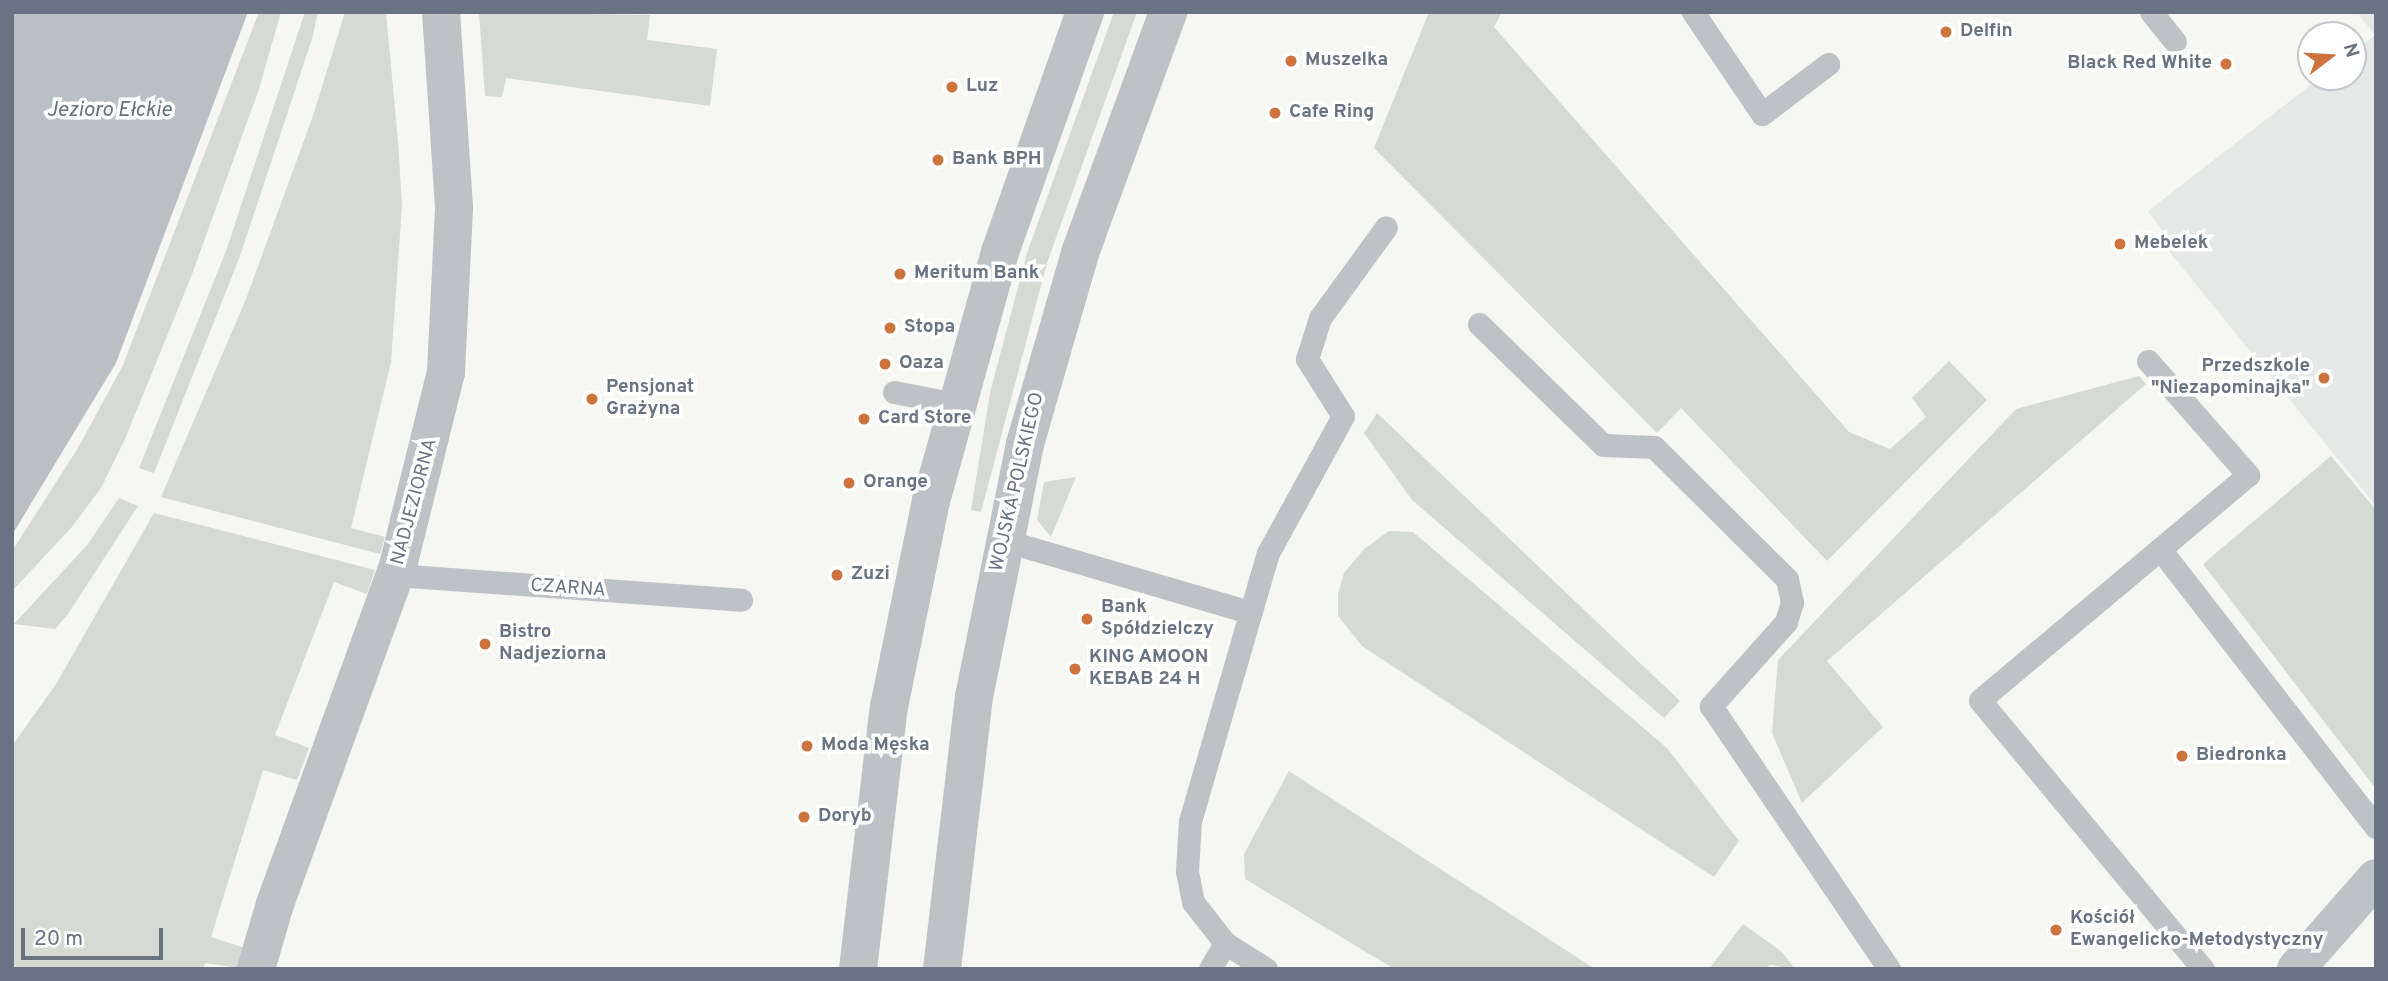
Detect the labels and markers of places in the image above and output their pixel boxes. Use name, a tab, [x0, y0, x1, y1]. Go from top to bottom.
place label: Delfin	[1960, 21, 2013, 43]
marker: Delfin	[1938, 24, 1954, 40]
place label: Muszelka	[1305, 50, 1388, 72]
marker: Muszelka	[1283, 53, 1299, 69]
place label: Black Red White	[2067, 53, 2212, 75]
marker: Black Red White	[2218, 56, 2234, 72]
place label: Luz	[966, 76, 998, 98]
marker: Luz	[944, 79, 960, 95]
place label: Cafe Ring	[1289, 102, 1374, 124]
marker: Cafe Ring	[1267, 105, 1283, 121]
place label: Bank BPH	[952, 149, 1041, 171]
marker: Bank BPH	[930, 152, 946, 168]
place label: Mebelek	[2134, 233, 2208, 255]
marker: Mebelek	[2112, 236, 2128, 252]
place label: Meritum Bank	[914, 263, 1039, 285]
marker: Meritum Bank	[892, 266, 908, 282]
place label: Stopa	[904, 317, 955, 339]
marker: Stopa	[882, 320, 898, 336]
place label: Oaza	[899, 353, 944, 375]
marker: Oaza	[877, 356, 893, 372]
place label: Przedszkole "Niezapominajka"	[2151, 356, 2310, 400]
marker: Przedszkole "Niezapominajka"	[2316, 370, 2332, 386]
place label: Pensjonat Grażyna	[606, 377, 694, 421]
marker: Pensjonat Grażyna	[584, 391, 600, 407]
place label: Card Store	[878, 408, 971, 430]
marker: Card Store	[856, 411, 872, 427]
place label: Orange	[863, 472, 928, 494]
marker: Orange	[841, 475, 857, 491]
place label: Zuzi	[851, 564, 890, 586]
marker: Zuzi	[829, 567, 845, 583]
place label: Bank Spółdzielczy	[1101, 597, 1214, 641]
marker: Bank Spółdzielczy	[1079, 611, 1095, 627]
place label: Bistro Nadjeziorna	[499, 622, 606, 666]
marker: Bistro Nadjeziorna	[477, 636, 493, 652]
place label: KING AMOON KEBAB 24 H	[1089, 647, 1209, 691]
marker: KING AMOON KEBAB 24 H	[1067, 661, 1083, 677]
place label: Moda Męska	[821, 735, 930, 757]
marker: Moda Męska	[799, 738, 815, 754]
place label: Biedronka	[2196, 745, 2287, 767]
marker: Biedronka	[2174, 748, 2190, 764]
place label: Doryb	[818, 806, 872, 828]
marker: Doryb	[796, 809, 812, 825]
place label: Kościół Ewangelicko-Metodystyczny	[2070, 908, 2323, 952]
marker: Kościół Ewangelicko-Metodystyczny	[2048, 922, 2064, 938]

